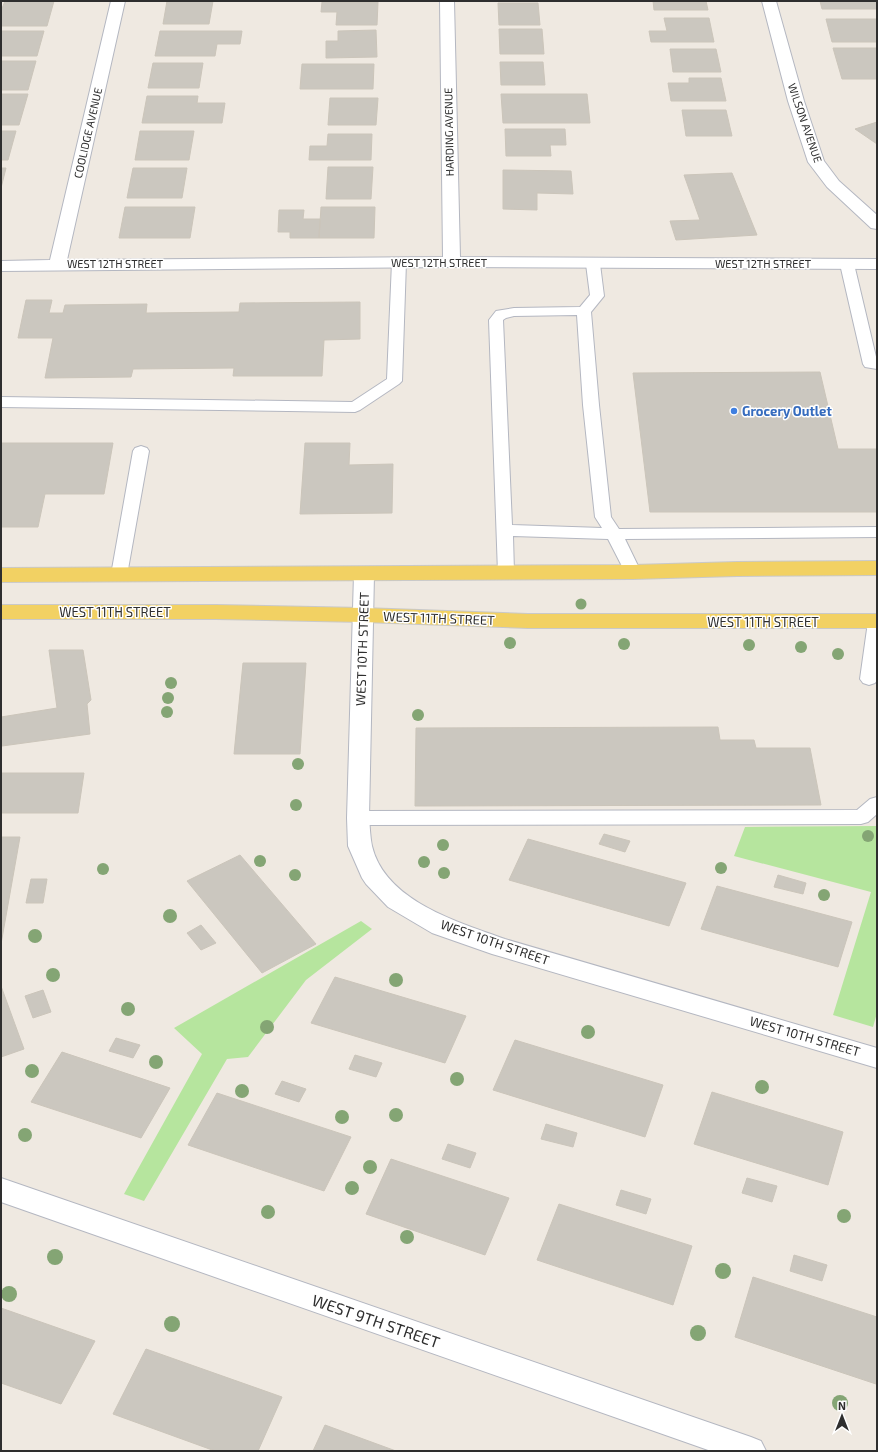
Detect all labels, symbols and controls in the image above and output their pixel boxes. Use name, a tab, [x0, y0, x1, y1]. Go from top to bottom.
street label: WILSON AVENUE	[786, 81, 825, 164]
street label: COOLIDGE AVENUE	[71, 86, 104, 179]
street label: HARDING AVENUE	[441, 88, 456, 176]
street label: WEST 12TH STREET	[391, 256, 488, 269]
street label: WEST 12TH STREET	[67, 257, 164, 270]
street label: WEST 12TH STREET	[715, 257, 812, 270]
place label: Grocery Outlet	[742, 403, 832, 419]
marker: Grocery Outlet	[729, 406, 739, 416]
street label: WEST 10TH STREET	[352, 591, 372, 706]
street label: WEST 11TH STREET	[59, 604, 171, 620]
street label: WEST 11TH STREET	[383, 608, 495, 628]
street label: WEST 11TH STREET	[707, 614, 819, 630]
street label: WEST 10TH STREET	[438, 916, 552, 968]
street label: WEST 10TH STREET	[748, 1013, 863, 1060]
street label: WEST 9TH STREET	[310, 1290, 442, 1351]
north arrow	[822, 1396, 862, 1436]
text: N	[838, 1399, 846, 1412]

